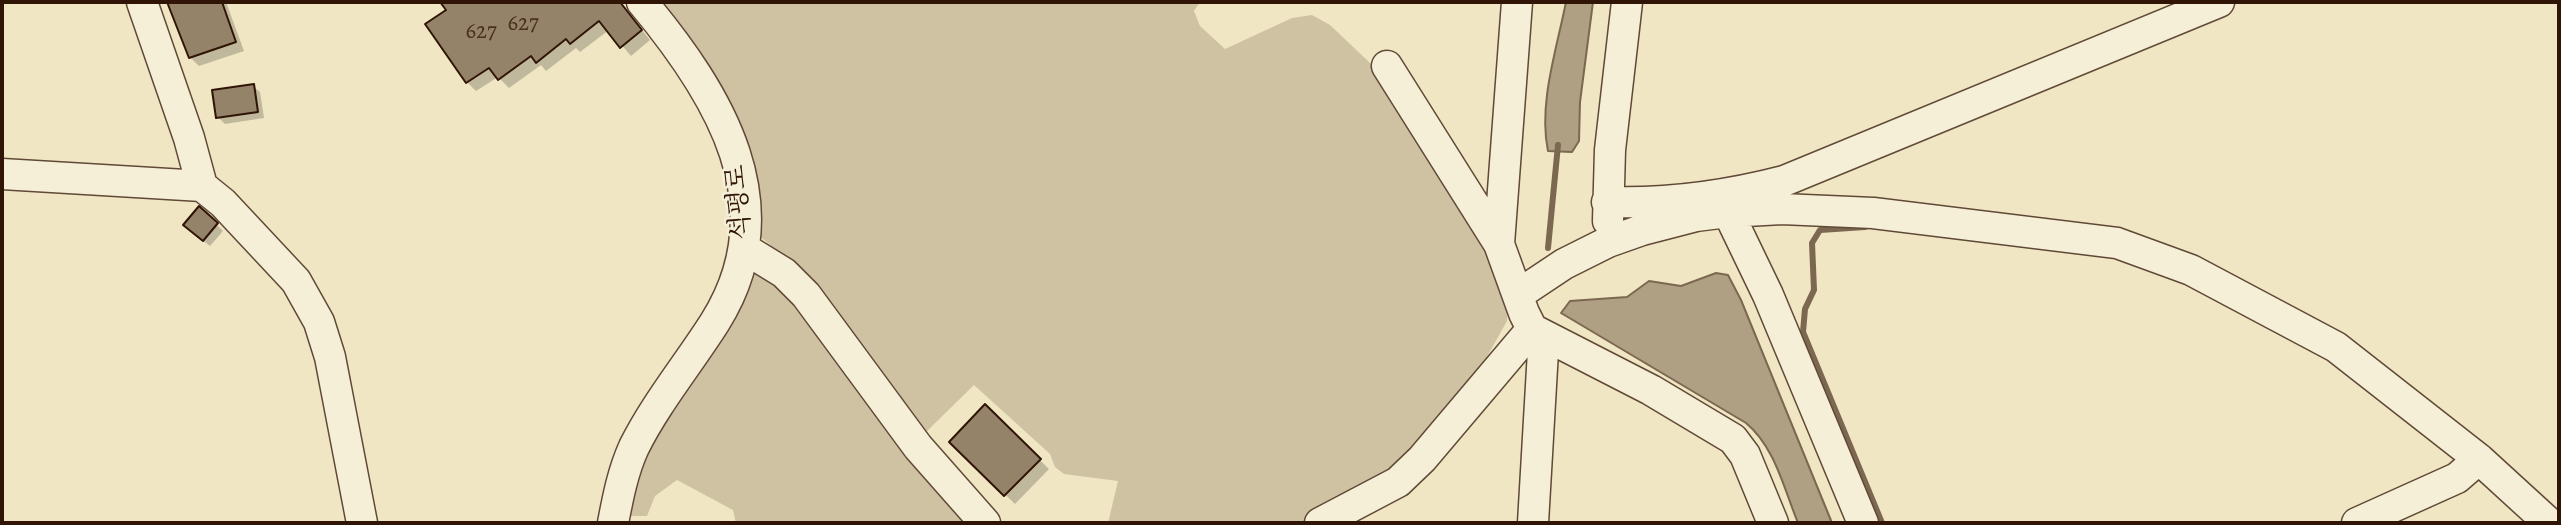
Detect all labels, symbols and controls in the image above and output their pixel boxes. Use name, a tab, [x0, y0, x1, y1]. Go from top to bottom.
house number: 627	[507, 10, 539, 38]
house number: 627	[465, 18, 497, 46]
street label: 석평로	[721, 163, 759, 241]

